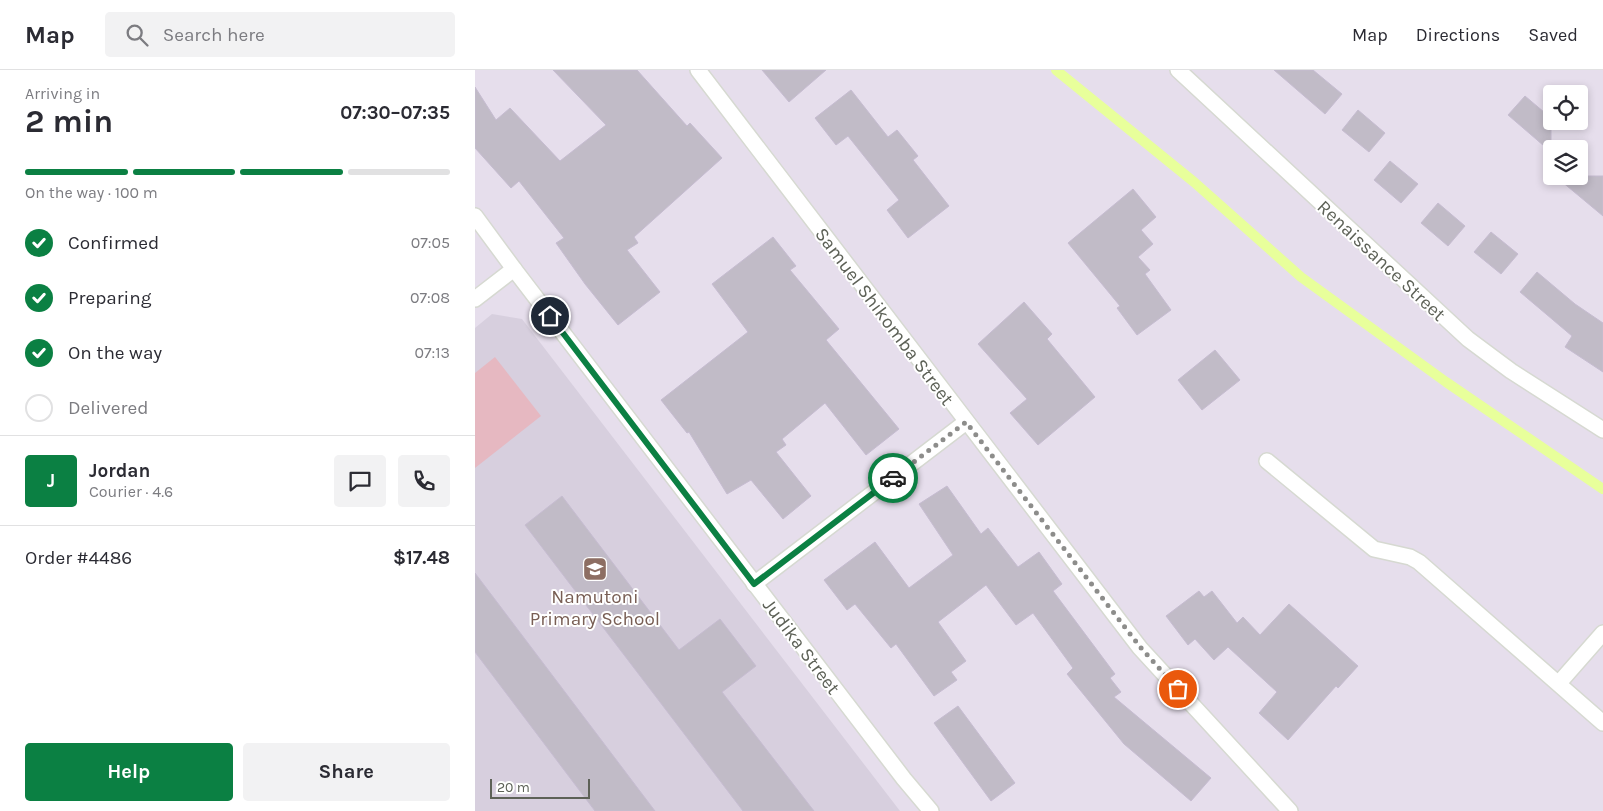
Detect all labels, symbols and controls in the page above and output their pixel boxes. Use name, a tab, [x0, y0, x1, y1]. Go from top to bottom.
search box	[105, 12, 455, 57]
text: Map	[25, 21, 75, 49]
icon: search	[123, 21, 151, 49]
text: Search here	[163, 24, 265, 46]
text: Map	[1352, 24, 1388, 46]
text: Directions	[1416, 24, 1500, 46]
text: Saved	[1528, 24, 1578, 46]
text: Arriving in	[25, 84, 100, 103]
map controls	[1543, 85, 1588, 185]
button: locate	[1543, 85, 1588, 130]
text: 07:30–07:35	[340, 102, 450, 124]
text: 2 min	[25, 103, 113, 140]
button: layers	[1543, 140, 1588, 185]
text: On the way · 100 m	[25, 183, 158, 202]
street label: Renaissance Street	[1313, 196, 1450, 326]
street label: Samuel Shikomba Street	[810, 223, 958, 410]
icon: check	[25, 229, 53, 257]
text: Confirmed	[68, 232, 159, 254]
text: 07:05	[411, 233, 450, 252]
icon: check	[25, 284, 53, 312]
text: Preparing	[68, 287, 151, 309]
text: 07:08	[410, 288, 450, 307]
pin	[529, 295, 571, 337]
icon: home	[536, 302, 564, 330]
icon: check	[25, 339, 53, 367]
text: On the way	[68, 342, 162, 364]
text: 07:13	[415, 343, 450, 362]
text: Delivered	[68, 397, 148, 419]
courier	[868, 453, 918, 503]
button: chat	[334, 455, 386, 507]
button: phone	[398, 455, 450, 507]
text: Jordan	[89, 460, 150, 482]
icon: car	[879, 464, 907, 492]
text: J	[47, 470, 55, 492]
text: Courier · 4.6	[89, 482, 173, 501]
text: Order #4486	[25, 547, 132, 569]
text: $17.48	[393, 547, 450, 569]
school or university icon: Namutoni Primary School	[582, 556, 608, 582]
place label: Namutoni Primary School	[530, 586, 660, 630]
street label: Judika Street	[758, 594, 844, 699]
pin	[1157, 668, 1199, 710]
icon: bag	[1164, 675, 1192, 703]
button: Help	[25, 743, 233, 801]
button: Share	[243, 743, 450, 801]
scale bar	[490, 776, 590, 799]
text: 20 m	[497, 779, 530, 796]

